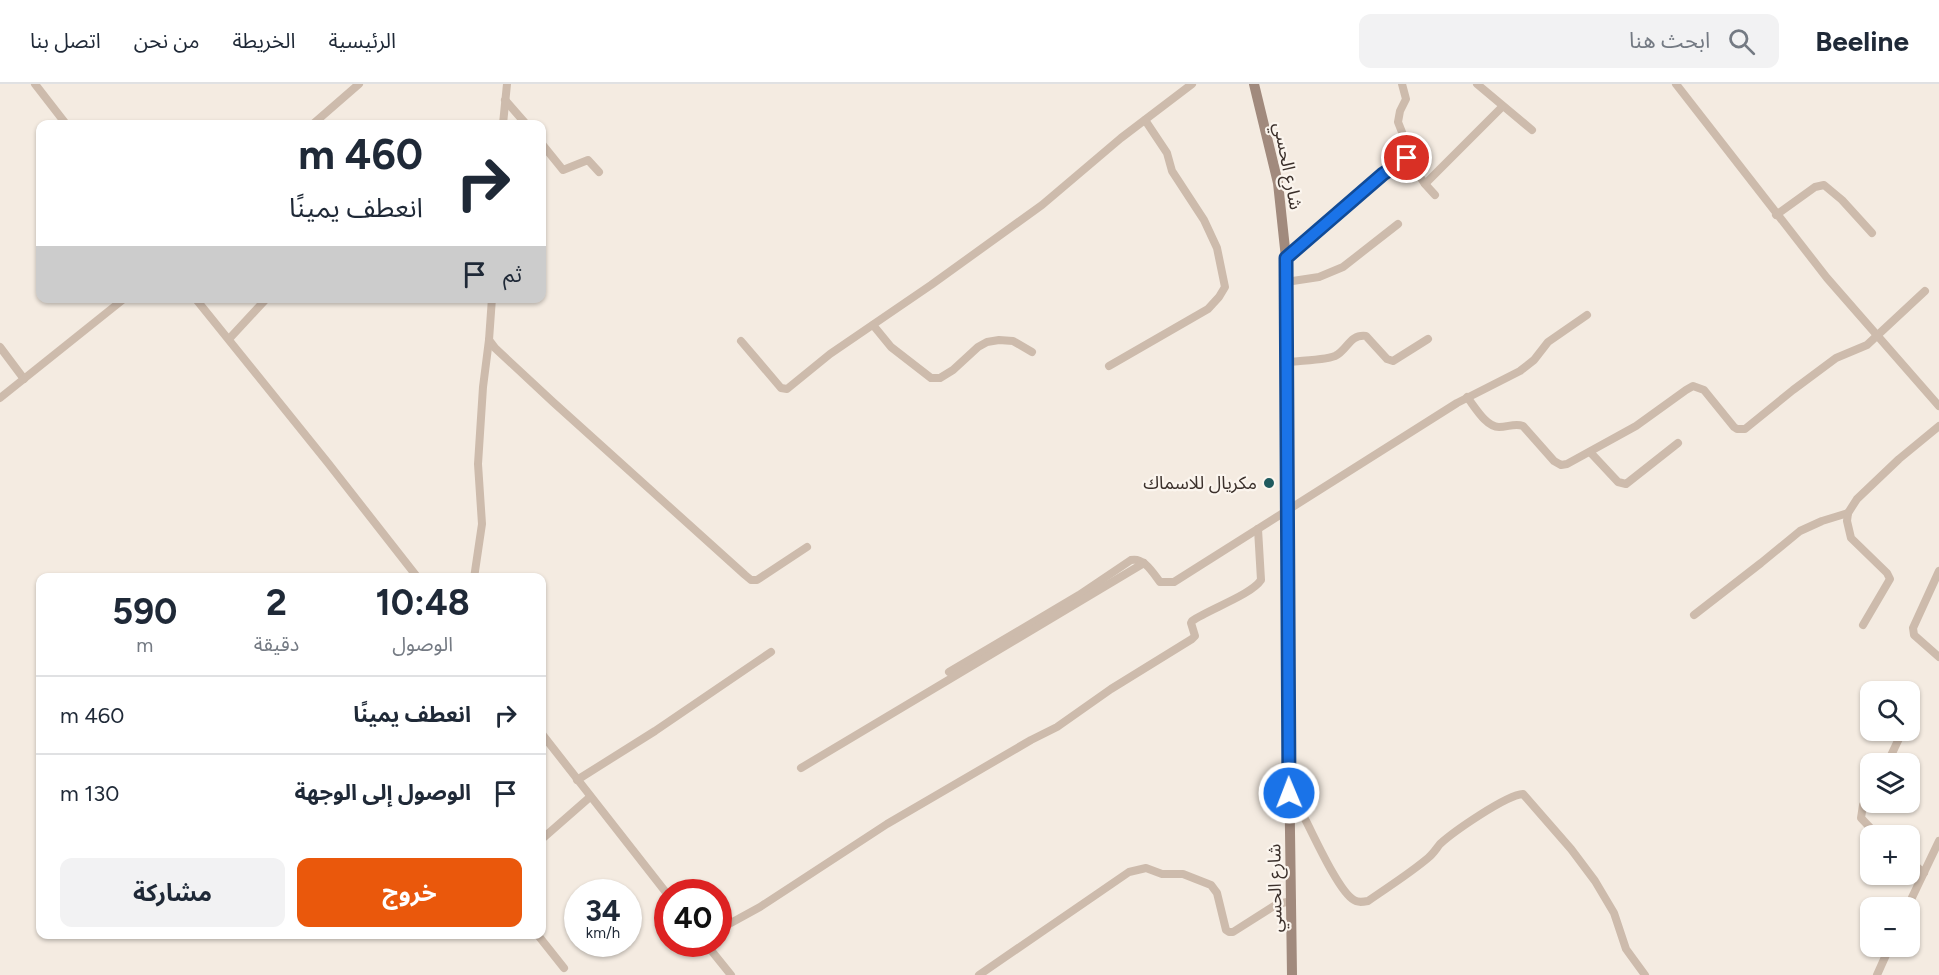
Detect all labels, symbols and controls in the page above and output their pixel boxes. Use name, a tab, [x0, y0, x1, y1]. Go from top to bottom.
search box	[1359, 14, 1779, 68]
text: Beeline	[1815, 24, 1909, 58]
icon: search	[1725, 25, 1758, 58]
text: ابحث هنا	[1629, 27, 1710, 54]
text: اتصل بنا	[30, 28, 101, 53]
text: من نحن	[134, 28, 200, 53]
text: الخريطة	[233, 28, 296, 53]
text: الرئيسية	[329, 28, 396, 53]
street label: شارع الحسي	[1266, 120, 1307, 212]
text: 460 m	[298, 129, 423, 180]
pin	[1381, 132, 1432, 183]
icon: arrive	[1390, 141, 1423, 174]
icon: right	[444, 144, 522, 222]
text: انعطف يمينًا	[289, 191, 423, 224]
icon: arrive	[458, 258, 491, 291]
text: ثم	[503, 261, 522, 288]
place label: مكريال للاسماك	[1143, 472, 1257, 494]
marker: مكريال للاسماك	[1262, 476, 1276, 490]
text: 2	[266, 581, 287, 624]
text: 10:48	[376, 581, 470, 624]
text: 590	[112, 590, 177, 633]
text: دقيقة	[254, 632, 299, 656]
text: الوصول	[392, 632, 453, 656]
text: m	[136, 633, 153, 657]
map controls	[1860, 681, 1920, 957]
button: search	[1860, 681, 1920, 741]
icon: right	[489, 699, 522, 732]
text: انعطف يمينًا	[353, 701, 471, 728]
text: 460 m	[60, 702, 124, 729]
button: layers	[1860, 753, 1920, 813]
position arrow	[1257, 761, 1321, 825]
icon: arrive	[489, 777, 522, 810]
text: الوصول إلى الوجهة	[294, 779, 471, 806]
text: 130 m	[60, 780, 119, 807]
button: +	[1860, 825, 1920, 885]
street label: شارع الحسي	[1263, 844, 1290, 932]
button: مشاركة	[60, 858, 285, 927]
button: خروج	[297, 858, 522, 927]
speed limit sign: 40	[654, 879, 732, 957]
text: 34	[585, 892, 621, 929]
button: −	[1860, 897, 1920, 957]
text: km/h	[586, 924, 620, 942]

